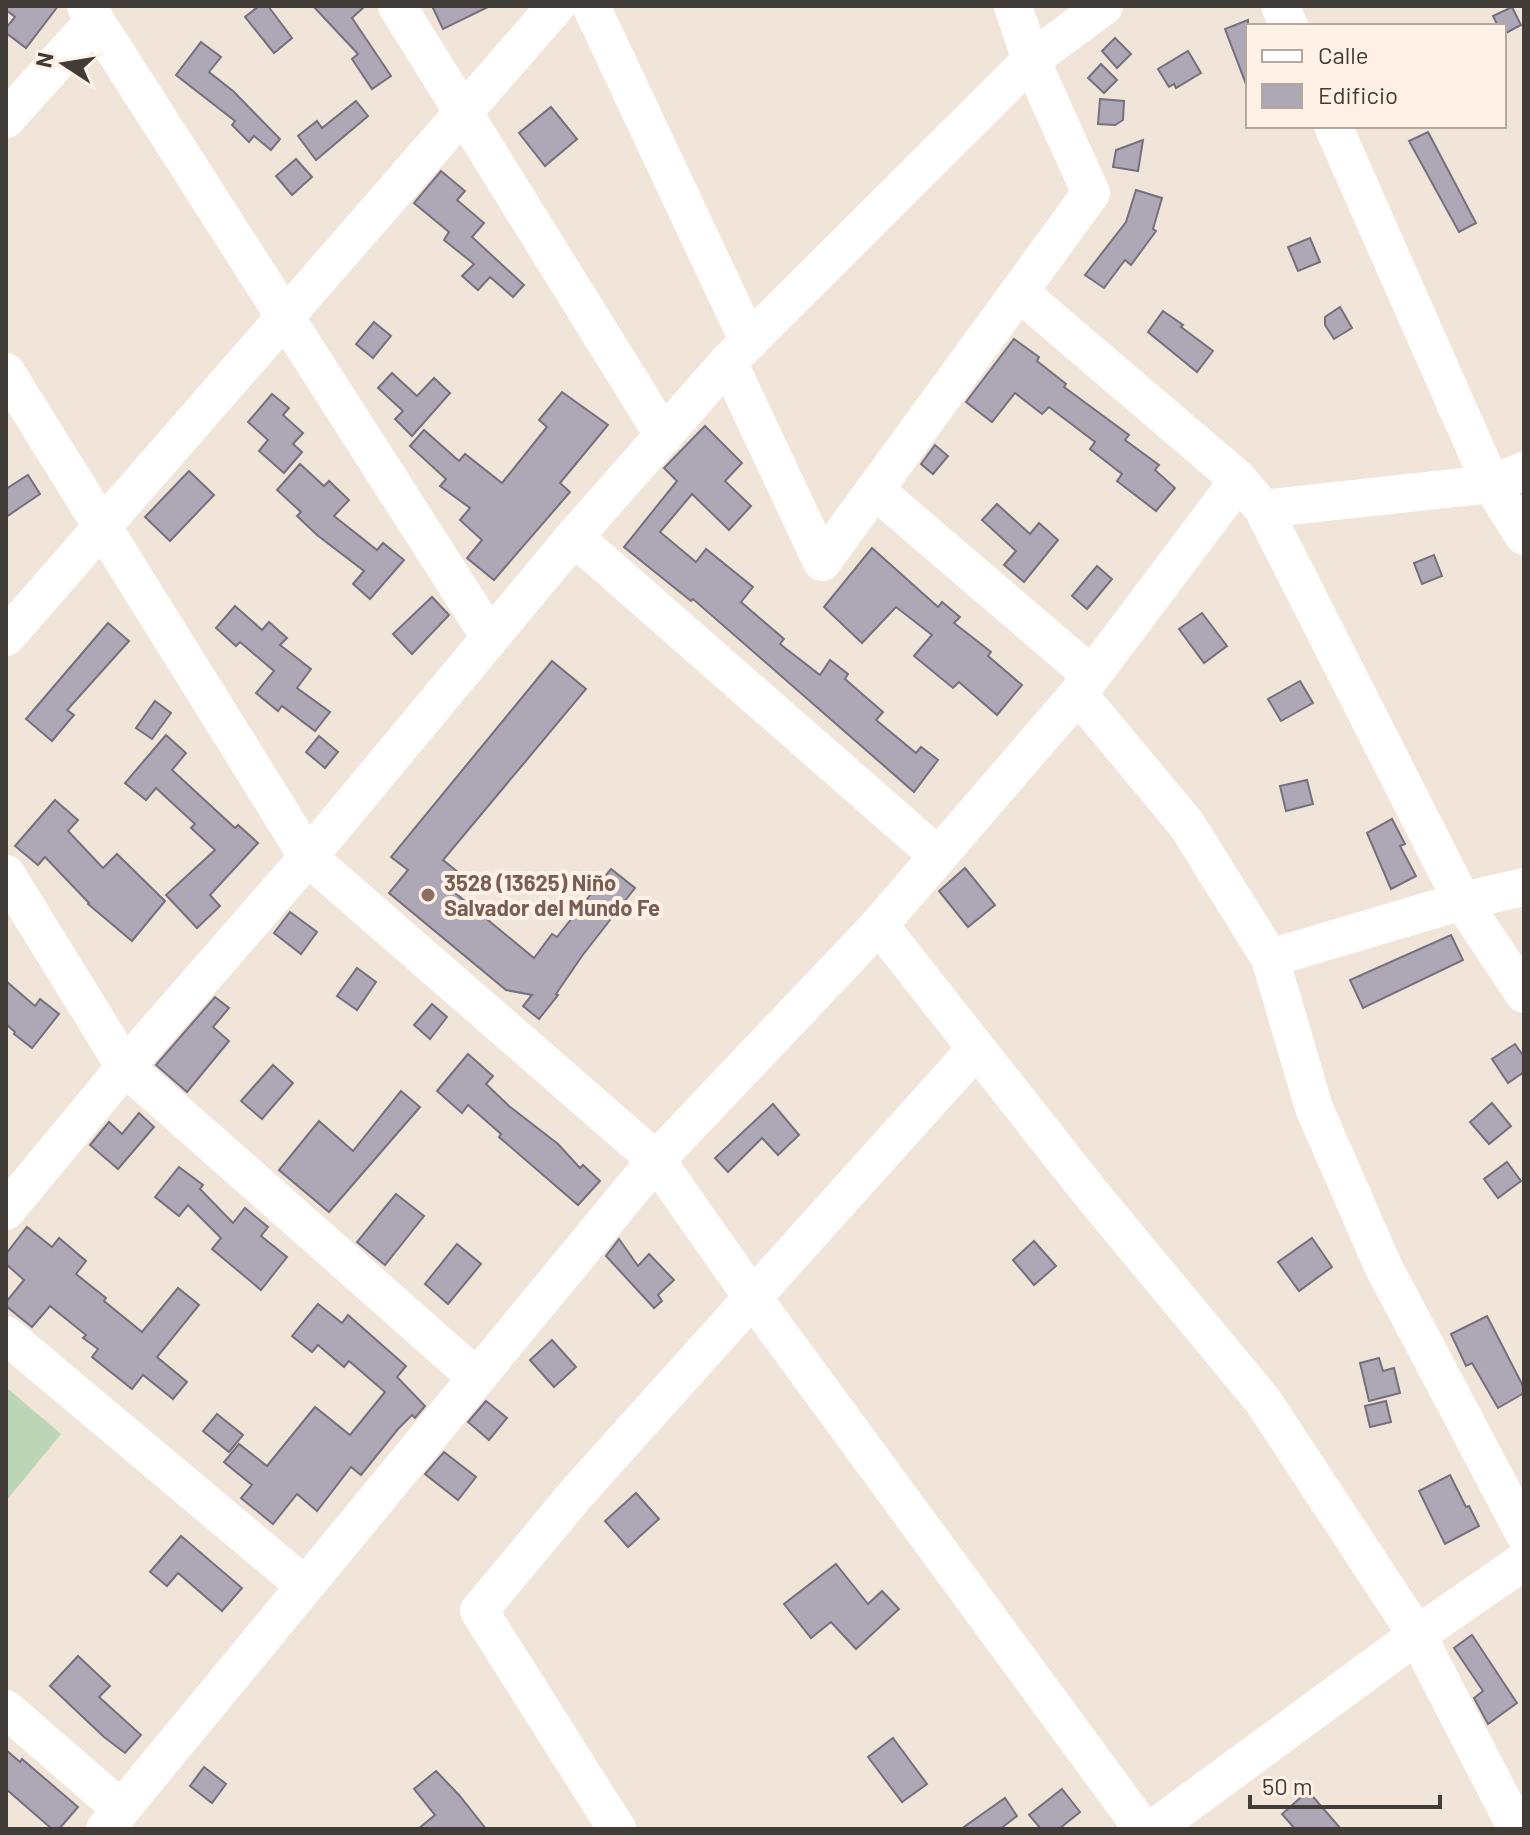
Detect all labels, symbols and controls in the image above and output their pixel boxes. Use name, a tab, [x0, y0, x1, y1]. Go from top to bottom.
north arrow	[24, 24, 104, 104]
legend	[1246, 24, 1506, 128]
text: Calle	[1318, 40, 1369, 69]
text: N	[29, 50, 58, 69]
text: Edificio	[1318, 80, 1398, 109]
place label: 3528 (13625) Niño Salvador del Mundo Fe	[444, 869, 660, 920]
marker: 3528 (13625) Niño Salvador del Mundo Fe	[419, 886, 437, 904]
scale bar	[1250, 1759, 1440, 1809]
text: 50 m	[1262, 1771, 1313, 1800]

